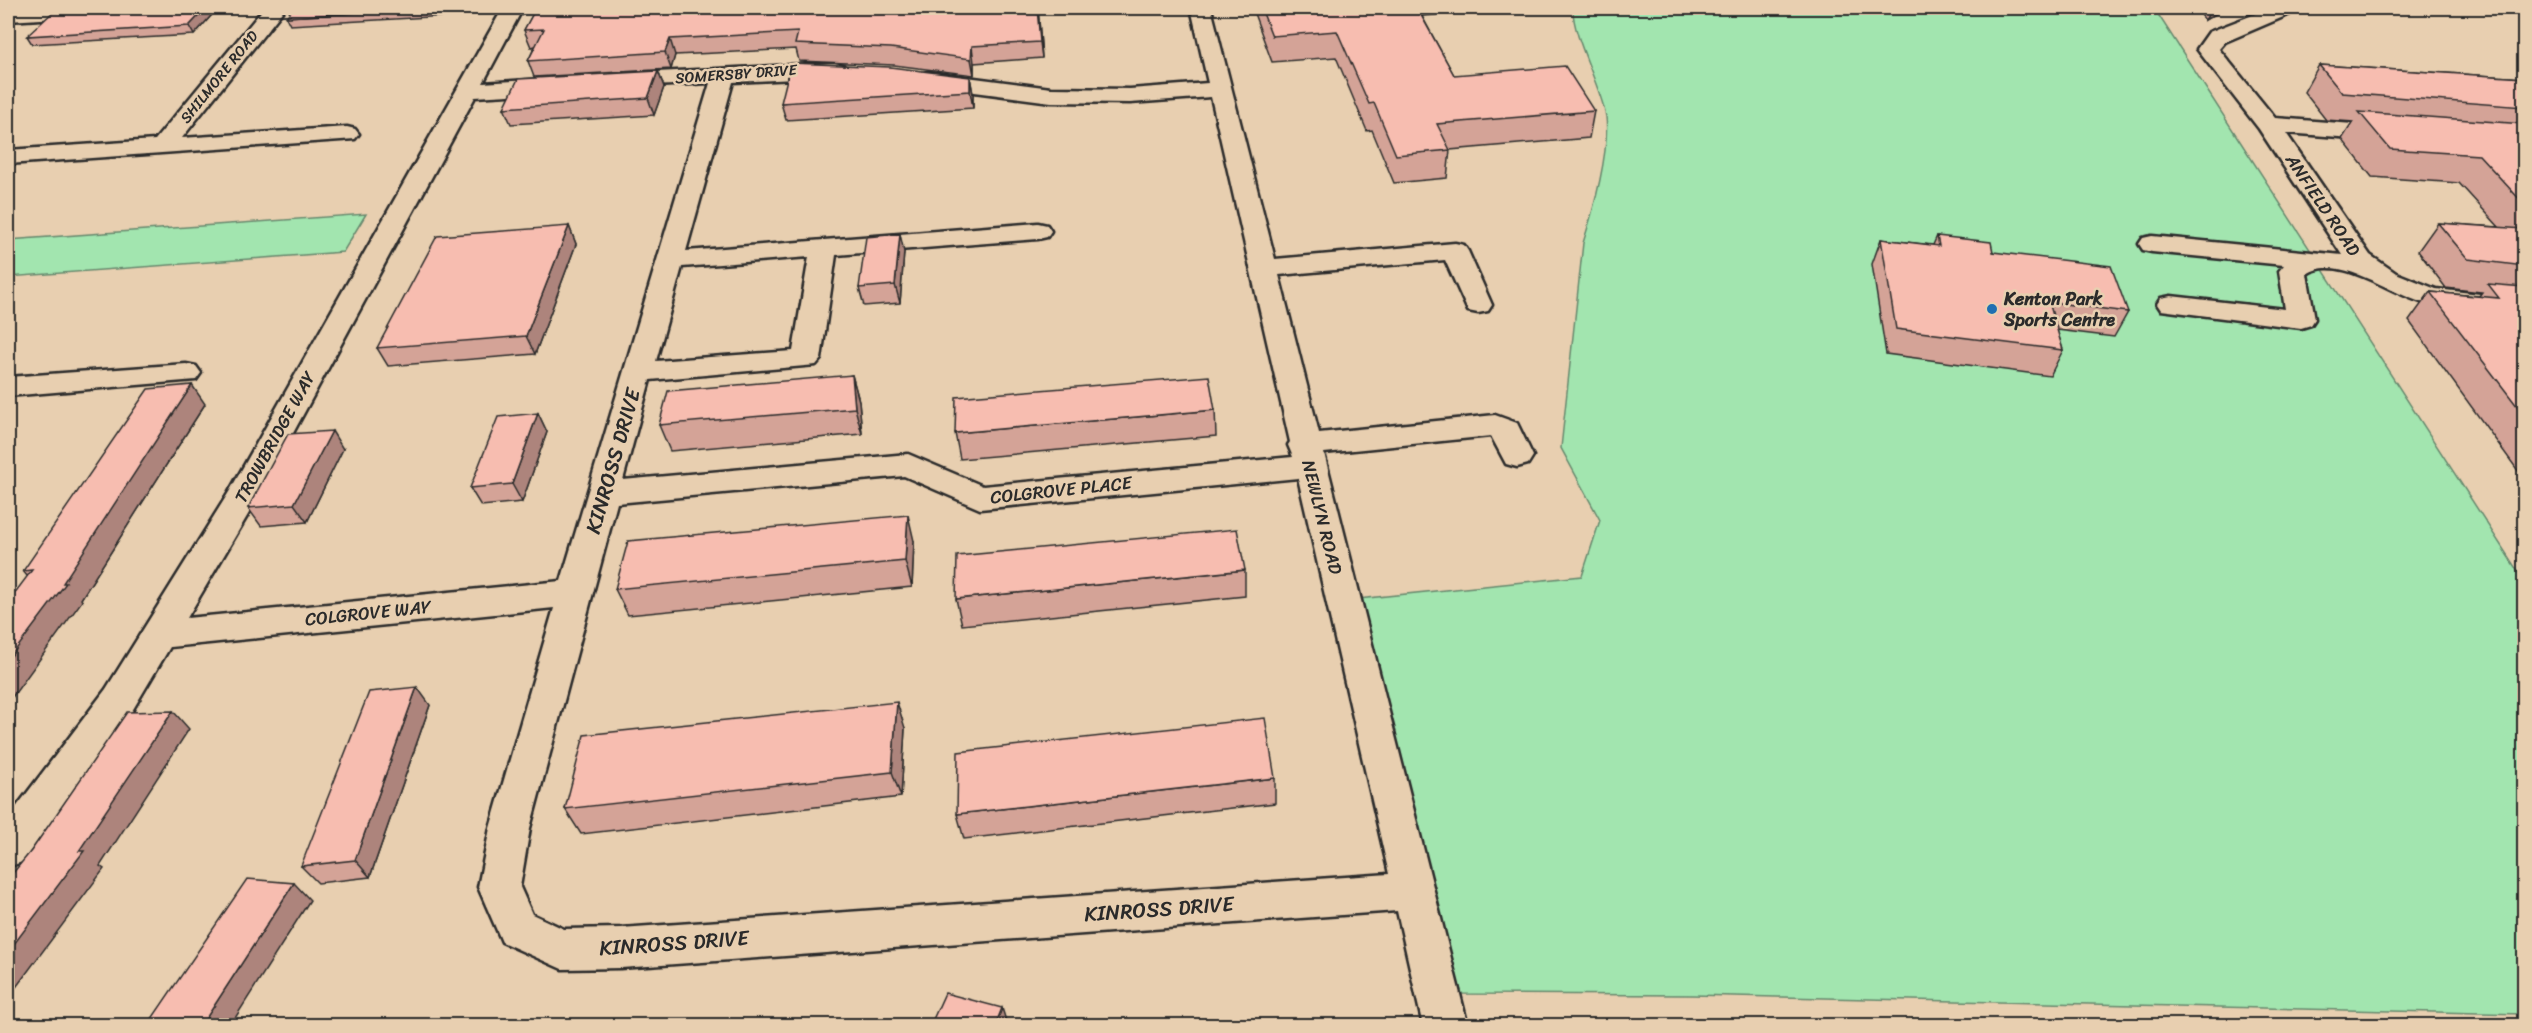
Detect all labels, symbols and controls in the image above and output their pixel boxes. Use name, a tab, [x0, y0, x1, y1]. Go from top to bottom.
street label: SHILMORE ROAD	[173, 25, 265, 129]
street label: SOMERSBY DRIVE	[674, 57, 799, 91]
street label: ANFIELD ROAD	[2276, 146, 2370, 263]
place label: Kenton Park Sports Centre	[2003, 283, 2115, 336]
marker: Kenton Park Sports Centre	[1985, 302, 1999, 316]
street label: TROWBRIDGE WAY	[225, 364, 325, 509]
street label: KINROSS DRIVE	[574, 383, 652, 538]
street label: NEWLYN ROAD	[1292, 456, 1352, 578]
street label: COLGROVE PLACE	[989, 467, 1134, 513]
street label: COLGROVE WAY	[303, 590, 434, 636]
street label: KINROSS DRIVE	[1083, 885, 1236, 933]
street label: KINROSS DRIVE	[598, 919, 751, 967]

